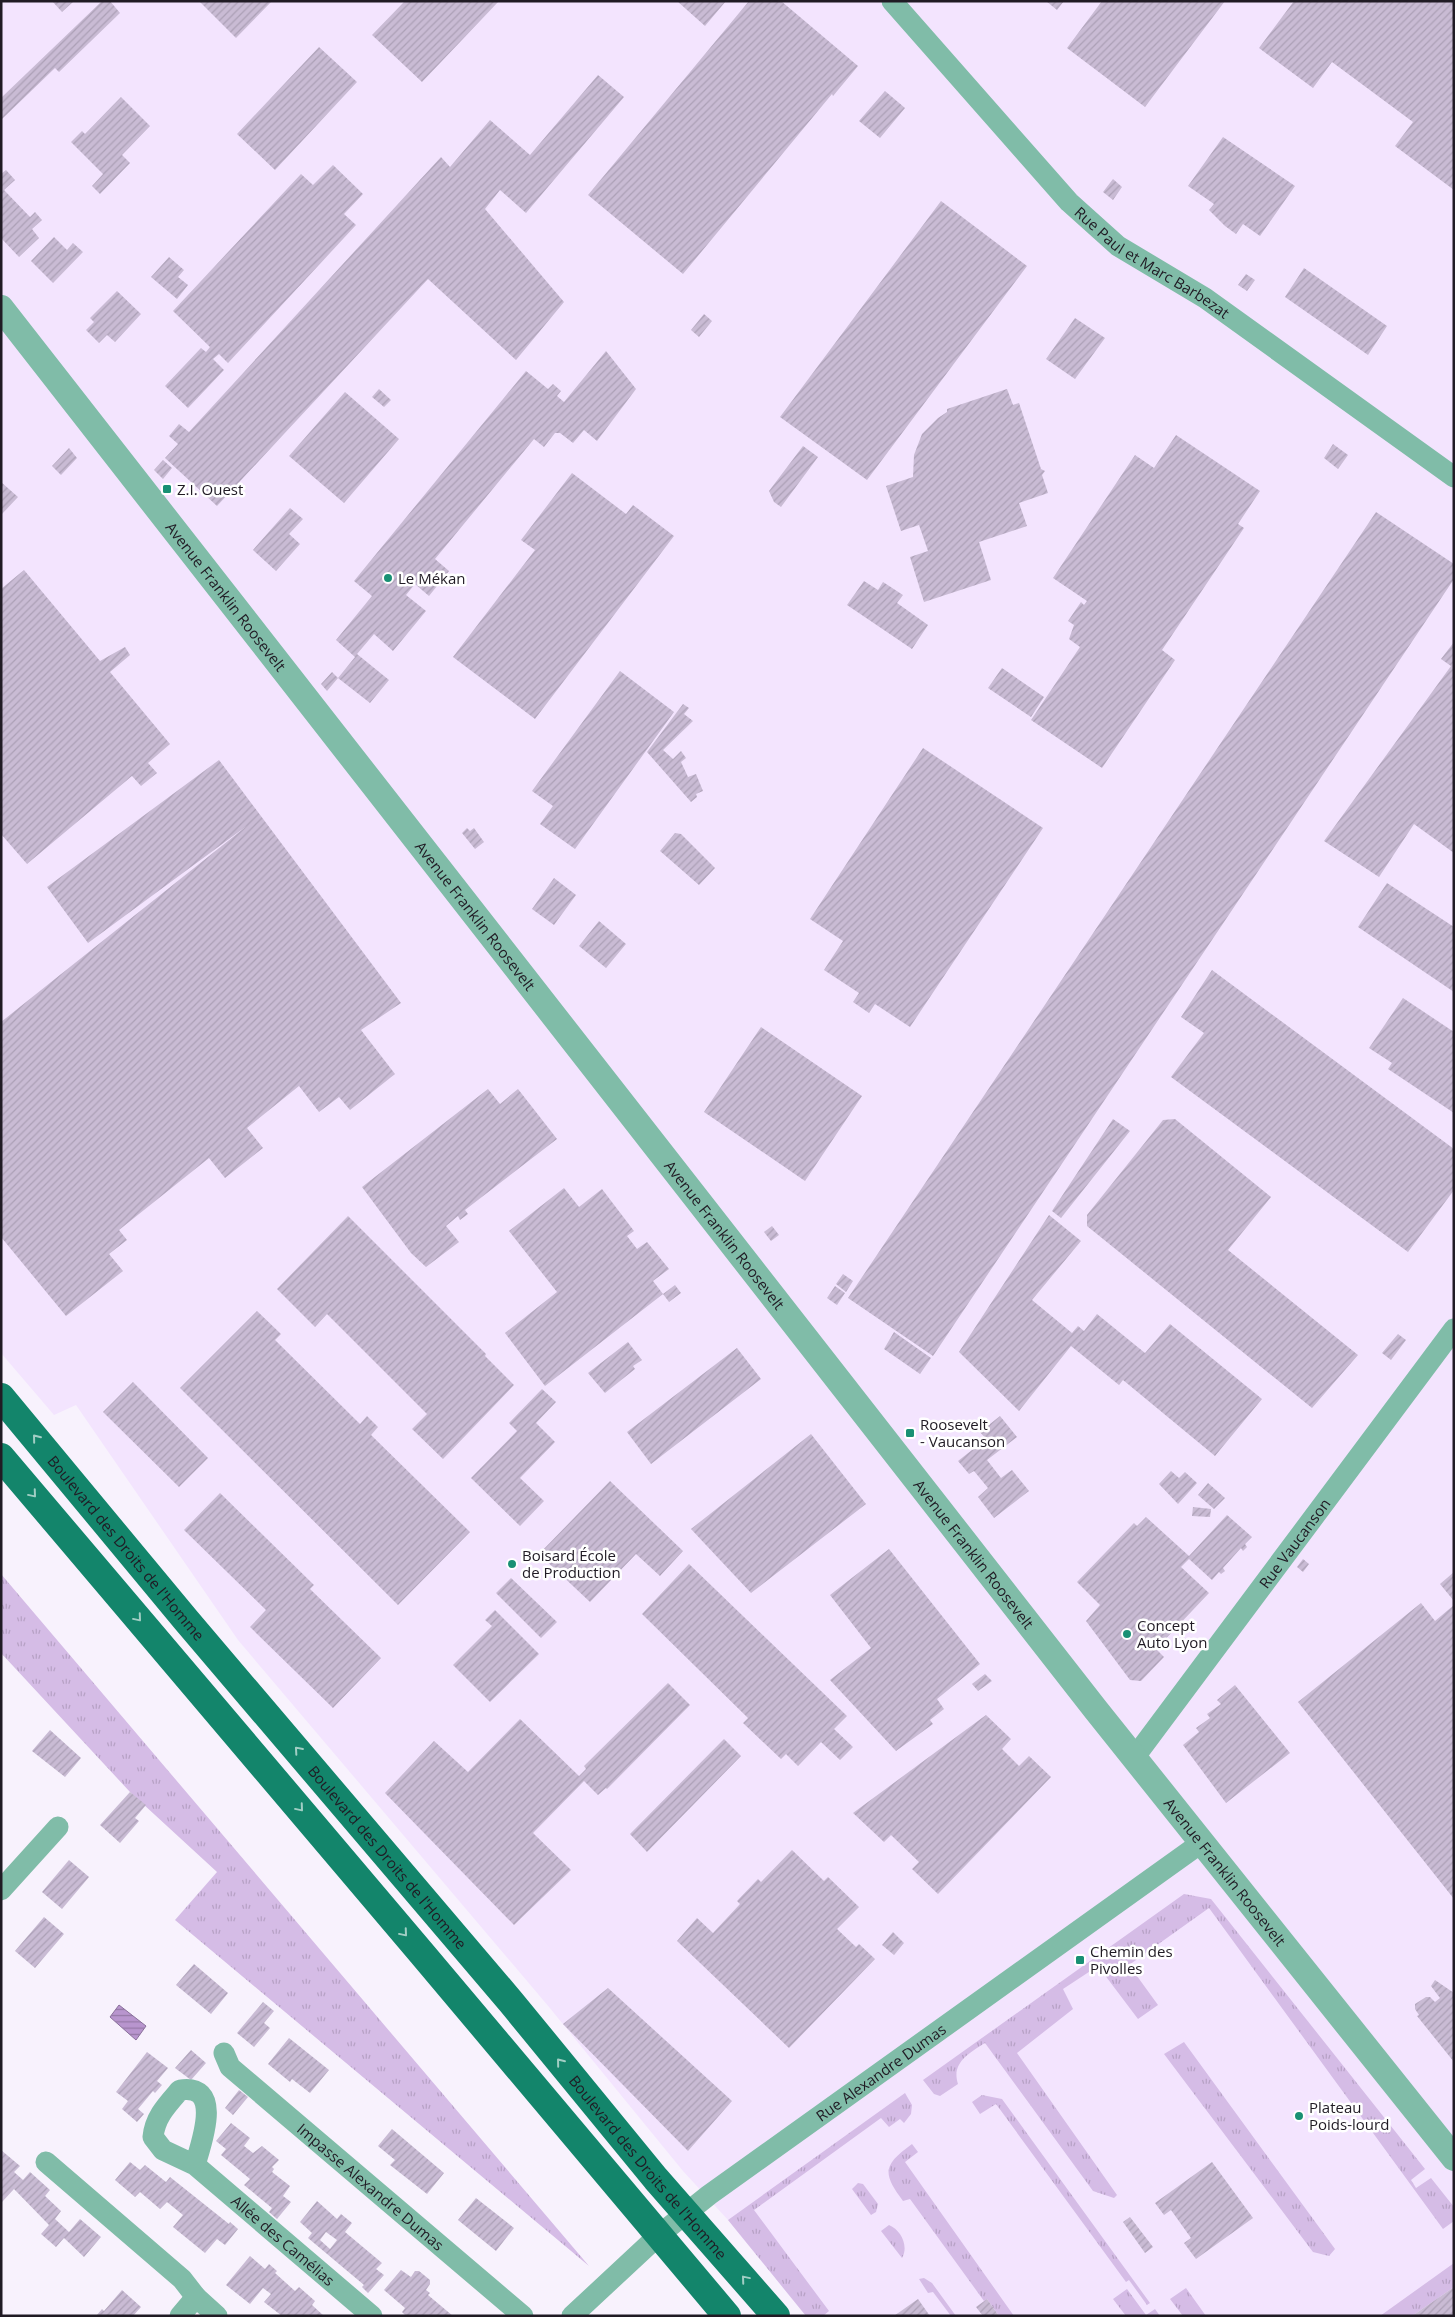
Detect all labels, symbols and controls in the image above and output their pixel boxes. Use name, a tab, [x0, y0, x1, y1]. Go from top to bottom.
street label: Rue Paul et Marc Barbezat	[1070, 202, 1234, 323]
place label: Z.I. Ouest	[177, 479, 243, 499]
marker: Z.I. Ouest	[161, 483, 173, 495]
street label: Avenue Franklin Roosevelt	[162, 518, 291, 675]
place label: Le Mékan	[398, 568, 465, 588]
marker: Le Mékan	[382, 572, 394, 584]
street label: Avenue Franklin Roosevelt	[411, 837, 540, 994]
street label: Avenue Franklin Roosevelt	[660, 1156, 789, 1314]
place label: Roosevelt - Vaucanson	[920, 1414, 1005, 1451]
marker: Roosevelt - Vaucanson	[904, 1427, 916, 1439]
one-way arrow	[33, 1434, 42, 1443]
street label: Boulevard des Droits de l'Homme	[43, 1451, 209, 1645]
street label: Avenue Franklin Roosevelt	[910, 1475, 1039, 1633]
one-way arrow	[27, 1489, 36, 1498]
street label: Rue Vaucanson	[1254, 1494, 1334, 1592]
place label: Boisard École de Production	[522, 1545, 621, 1582]
marker: Boisard École de Production	[506, 1558, 518, 1570]
one-way arrow	[133, 1612, 141, 1621]
place label: Concept Auto Lyon	[1137, 1615, 1208, 1652]
marker: Concept Auto Lyon	[1121, 1628, 1133, 1640]
one-way arrow	[295, 1747, 303, 1756]
street label: Boulevard des Droits de l'Homme	[304, 1761, 471, 1953]
street label: Avenue Franklin Roosevelt	[1160, 1794, 1291, 1950]
one-way arrow	[295, 1803, 304, 1812]
one-way arrow	[399, 1927, 407, 1936]
place label: Chemin des Pivolles	[1090, 1941, 1173, 1978]
marker: Chemin des Pivolles	[1074, 1954, 1086, 1966]
street label: Rue Alexandre Dumas	[812, 2019, 950, 2125]
one-way arrow	[558, 2059, 566, 2068]
street label: Boulevard des Droits de l'Homme	[565, 2071, 732, 2263]
place label: Plateau Poids-lourd	[1309, 2097, 1389, 2134]
marker: Plateau Poids-lourd	[1293, 2110, 1305, 2122]
street label: Impasse Alexandre Dumas	[293, 2119, 448, 2255]
street label: Allée des Camélias	[227, 2191, 339, 2290]
one-way arrow	[741, 2275, 750, 2284]

